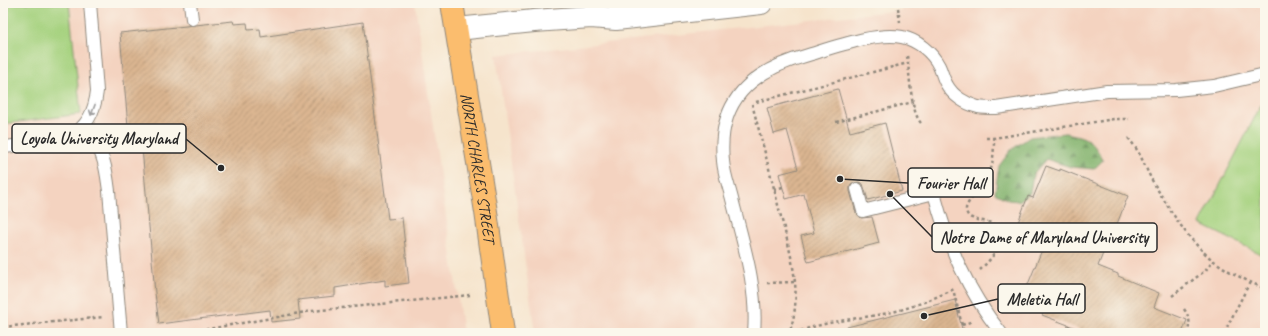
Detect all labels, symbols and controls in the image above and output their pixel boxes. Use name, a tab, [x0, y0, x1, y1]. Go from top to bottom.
street label: NORTH CHARLES STREET	[456, 92, 500, 248]
one-way arrow	[89, 104, 97, 116]
callout: Loyola University Maryland	[12, 124, 186, 153]
text: Loyola University Maryland	[20, 128, 181, 149]
callout: Fourier Hall	[908, 168, 993, 197]
text: Fourier Hall	[917, 173, 989, 194]
callout: Notre Dame of Maryland University	[932, 223, 1157, 252]
text: Notre Dame of Maryland University	[940, 227, 1150, 248]
callout: Meletia Hall	[998, 284, 1085, 313]
text: Meletia Hall	[1007, 289, 1081, 310]

